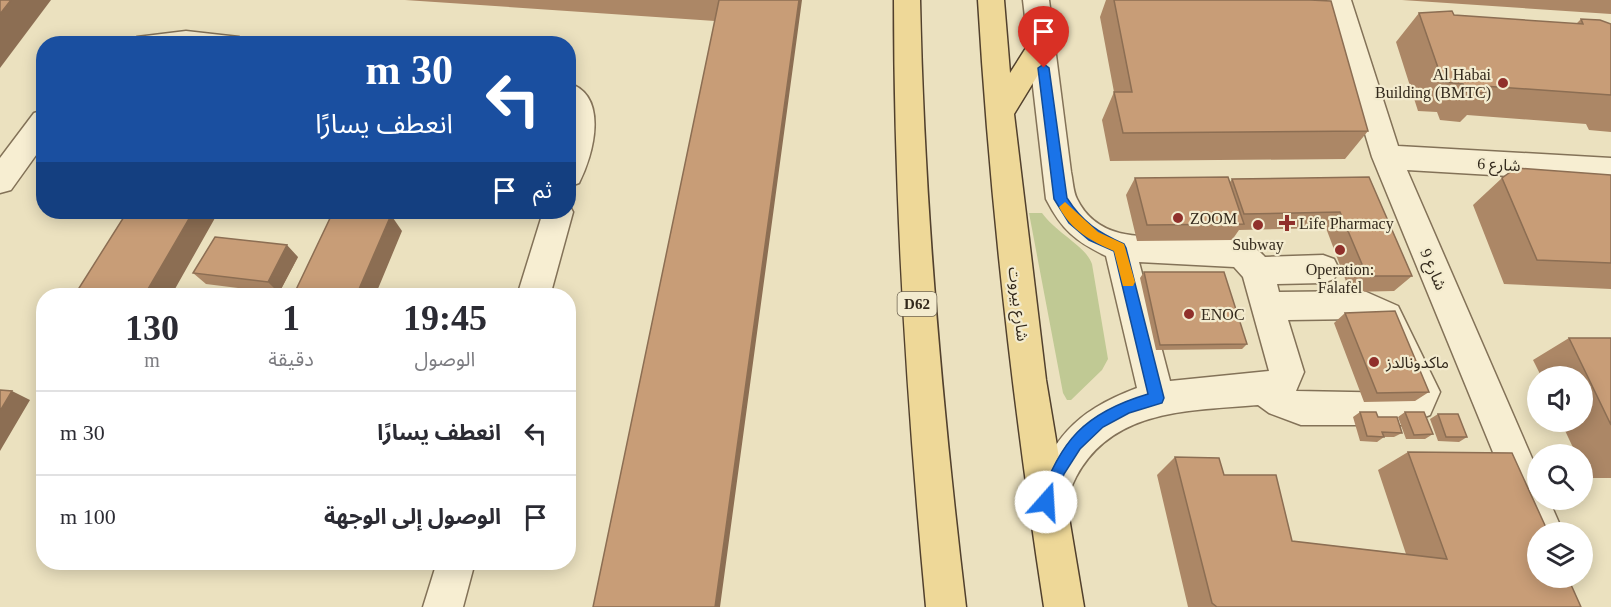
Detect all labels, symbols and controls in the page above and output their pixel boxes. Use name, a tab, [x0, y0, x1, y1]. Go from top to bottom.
pin	[1018, 6, 1069, 68]
icon: arrive	[1027, 15, 1060, 48]
text: 30 m	[366, 47, 453, 93]
icon: left	[474, 60, 552, 138]
place label: Al Habai Building (BMTC)	[1375, 66, 1492, 102]
marker: Al Habai Building (BMTC)	[1496, 76, 1510, 90]
text: انعطف يسارًا	[315, 109, 453, 139]
street label: شارع 6	[1477, 155, 1521, 178]
icon: arrive	[488, 174, 521, 207]
text: ثم	[533, 178, 552, 203]
place label: ZOOM	[1190, 210, 1237, 227]
marker: ZOOM	[1171, 211, 1185, 225]
place label: Life Pharmacy	[1299, 215, 1394, 233]
marker: Life Pharmacy	[1280, 216, 1294, 230]
marker: Subway	[1251, 218, 1265, 232]
place label: Subway	[1232, 236, 1284, 254]
marker: Operation: Falafel	[1333, 243, 1347, 257]
street label: شارع 9	[1414, 246, 1450, 294]
place label: Operation: Falafel	[1306, 261, 1374, 296]
street label: شارع بيروت	[1002, 266, 1032, 343]
road number: D62	[898, 292, 936, 316]
text: 1	[282, 298, 300, 338]
text: 19:45	[403, 298, 487, 338]
place label: ENOC	[1201, 306, 1245, 323]
marker: ENOC	[1182, 307, 1196, 321]
text: 130	[125, 308, 179, 348]
text: دقيقة	[268, 348, 314, 370]
text: الوصول	[414, 348, 475, 370]
text: m	[144, 349, 160, 371]
place label: ماكدونالدز	[1385, 354, 1449, 372]
marker: ماكدونالدز	[1367, 355, 1381, 369]
map controls	[1527, 366, 1593, 588]
button: sound	[1527, 366, 1593, 432]
icon: left	[519, 417, 552, 450]
text: 30 m	[60, 420, 105, 445]
text: انعطف يسارًا	[377, 420, 501, 445]
button: search	[1527, 444, 1593, 510]
position arrow	[1014, 470, 1078, 534]
icon: arrive	[519, 501, 552, 534]
text: 100 m	[60, 504, 116, 529]
text: الوصول إلى الوجهة	[324, 504, 501, 529]
button: layers	[1527, 522, 1593, 588]

